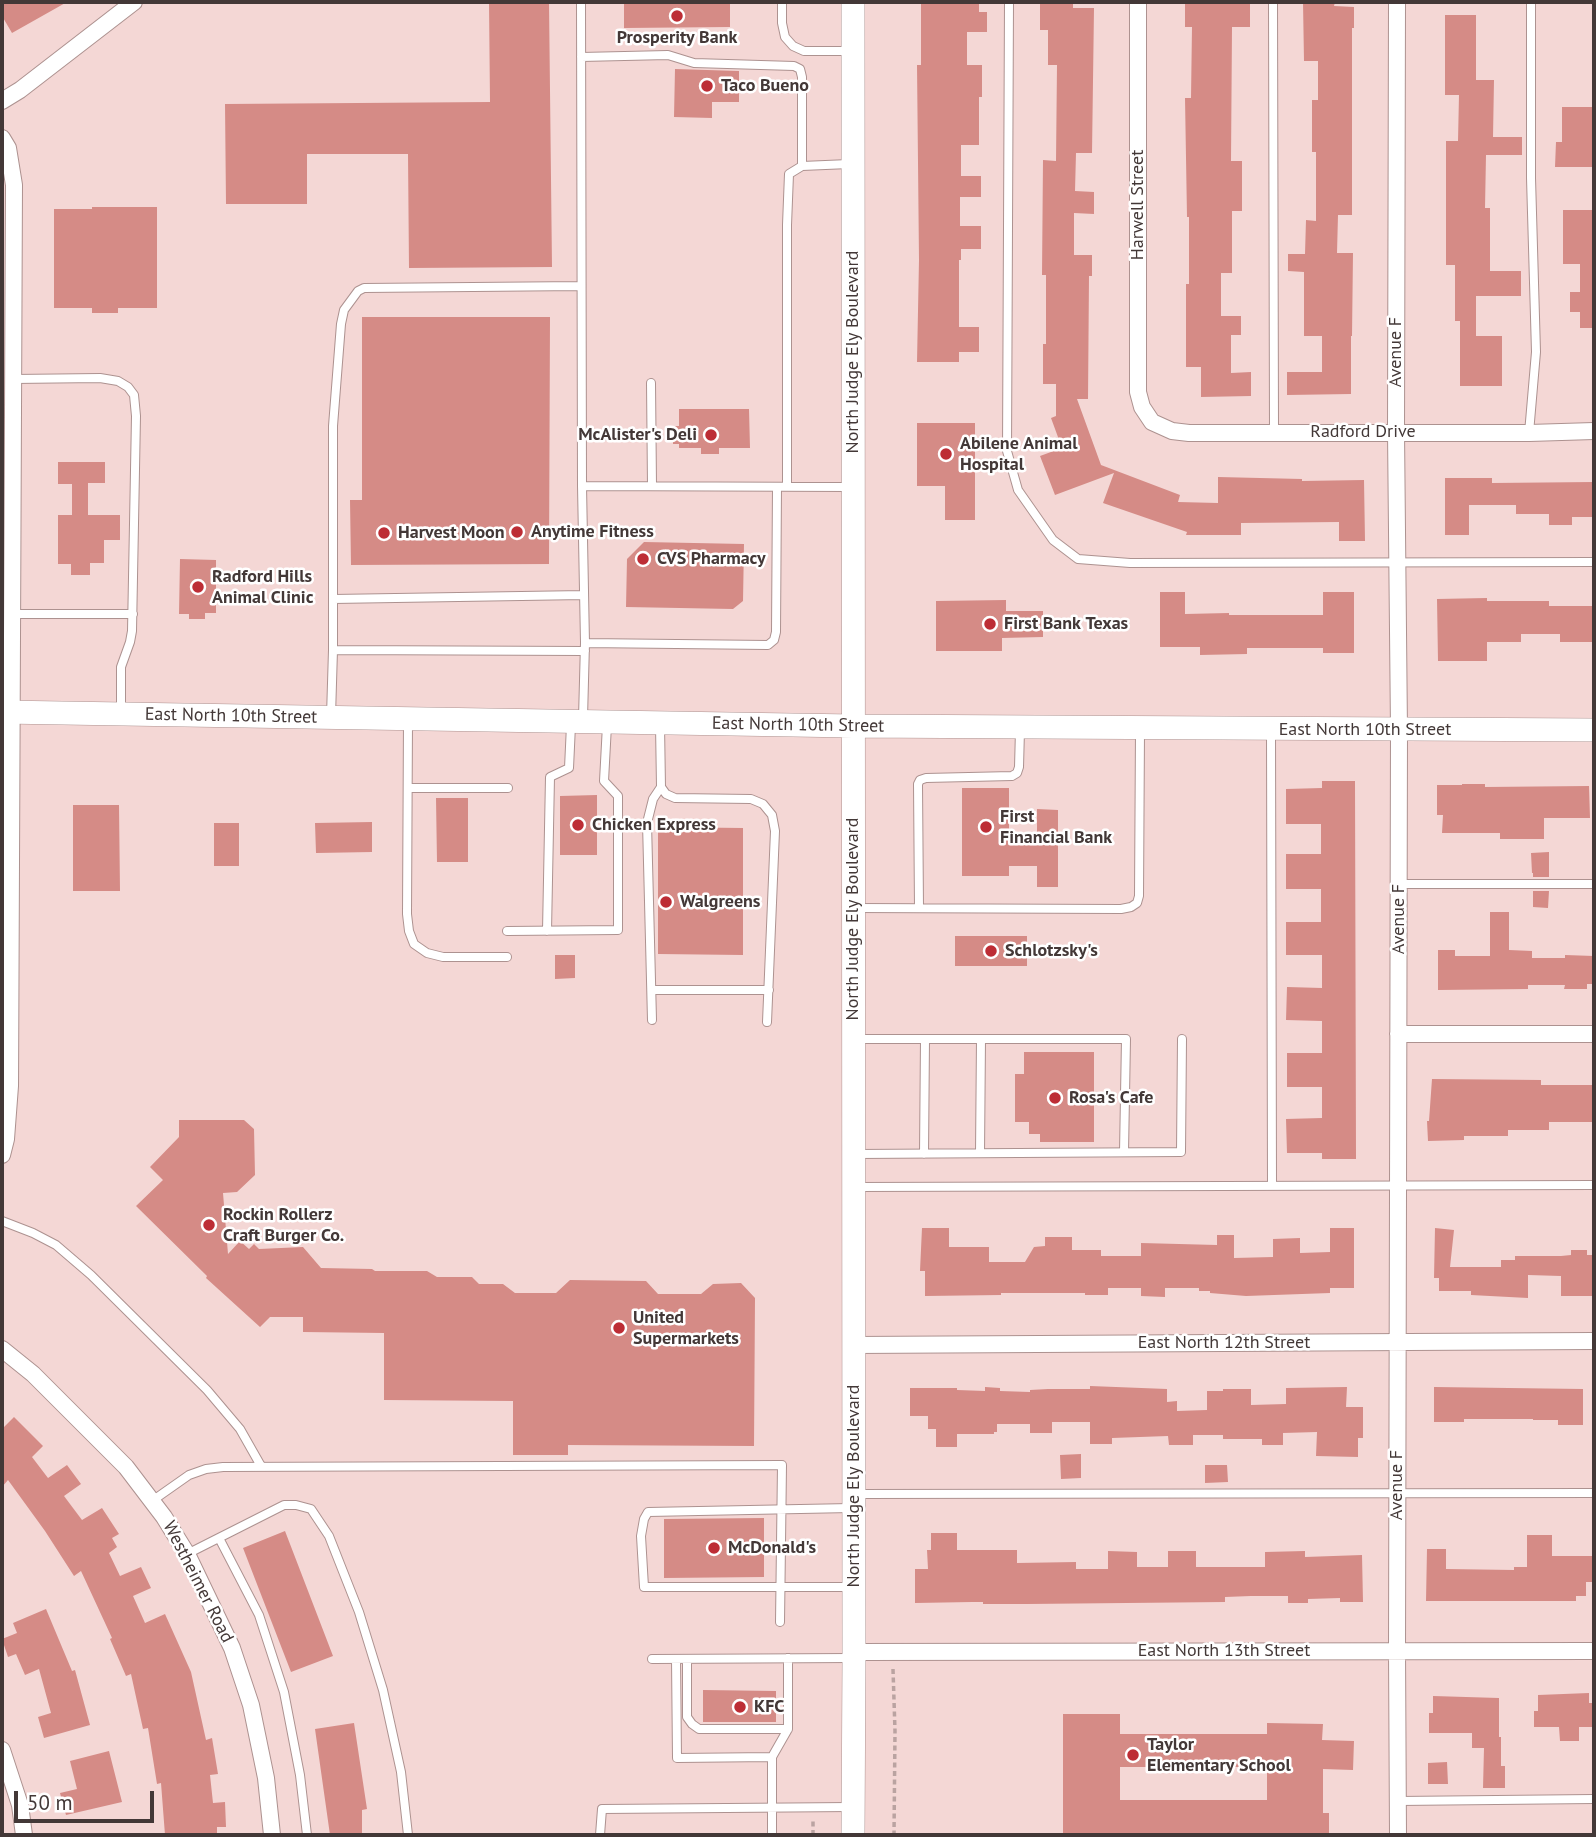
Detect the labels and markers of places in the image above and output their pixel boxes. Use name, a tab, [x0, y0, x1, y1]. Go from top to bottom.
marker: Prosperity Bank	[669, 8, 685, 24]
place label: Prosperity Bank	[617, 27, 737, 49]
place label: Taco Bueno	[721, 75, 809, 97]
marker: Taco Bueno	[699, 78, 715, 94]
place label: McAlister's Deli	[578, 424, 697, 446]
marker: McAlister's Deli	[703, 427, 719, 443]
place label: Abilene Animal Hospital	[960, 433, 1078, 476]
marker: Abilene Animal Hospital	[938, 446, 954, 462]
place label: Anytime Fitness	[531, 521, 654, 543]
place label: Harvest Moon	[398, 522, 505, 544]
marker: Anytime Fitness	[509, 524, 525, 540]
marker: Harvest Moon	[376, 525, 392, 541]
place label: CVS Pharmacy	[657, 548, 766, 570]
marker: CVS Pharmacy	[635, 551, 651, 567]
place label: Radford Hills Animal Clinic	[212, 566, 313, 608]
marker: Radford Hills Animal Clinic	[190, 579, 206, 595]
place label: First Bank Texas	[1004, 613, 1128, 635]
marker: First Bank Texas	[982, 616, 998, 632]
place label: First Financial Bank	[1000, 806, 1112, 848]
place label: Chicken Express	[592, 814, 716, 836]
marker: Chicken Express	[570, 817, 586, 833]
marker: First Financial Bank	[978, 819, 994, 835]
place label: Walgreens	[680, 891, 760, 913]
marker: Walgreens	[658, 894, 674, 910]
place label: Schlotzsky's	[1005, 940, 1098, 962]
marker: Schlotzsky's	[983, 943, 999, 959]
place label: Rosa's Cafe	[1069, 1087, 1153, 1109]
marker: Rosa's Cafe	[1047, 1090, 1063, 1106]
place label: Rockin Rollerz Craft Burger Co.	[223, 1204, 344, 1246]
marker: Rockin Rollerz Craft Burger Co.	[201, 1217, 217, 1233]
place label: United Supermarkets	[633, 1307, 739, 1350]
marker: United Supermarkets	[611, 1320, 627, 1336]
place label: McDonald's	[728, 1537, 816, 1559]
marker: McDonald's	[706, 1540, 722, 1556]
place label: KFC	[754, 1696, 784, 1718]
marker: KFC	[732, 1699, 748, 1715]
place label: Taylor Elementary School	[1147, 1734, 1291, 1776]
marker: Taylor Elementary School	[1125, 1747, 1141, 1763]

